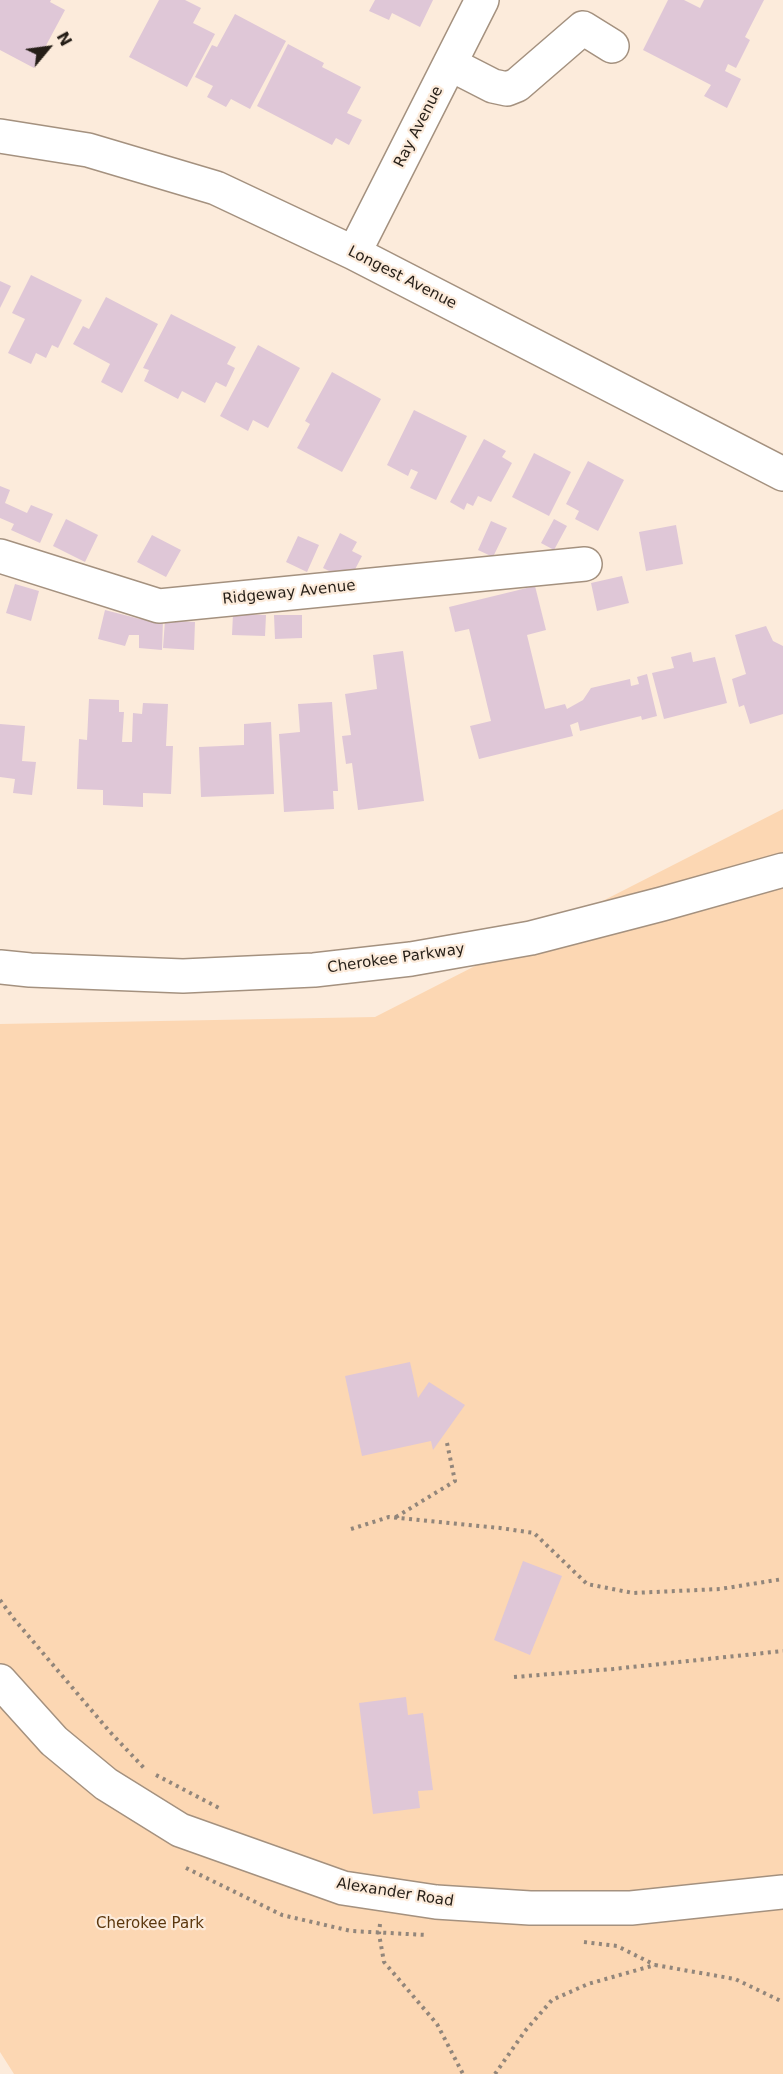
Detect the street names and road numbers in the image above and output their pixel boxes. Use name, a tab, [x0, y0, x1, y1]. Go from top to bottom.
street label: Ray Avenue	[391, 83, 447, 171]
street label: Longest Avenue	[345, 243, 459, 313]
street label: Ridgeway Avenue	[222, 577, 356, 609]
street label: Cherokee Parkway	[326, 940, 466, 978]
street label: Alexander Road	[335, 1875, 455, 1911]

